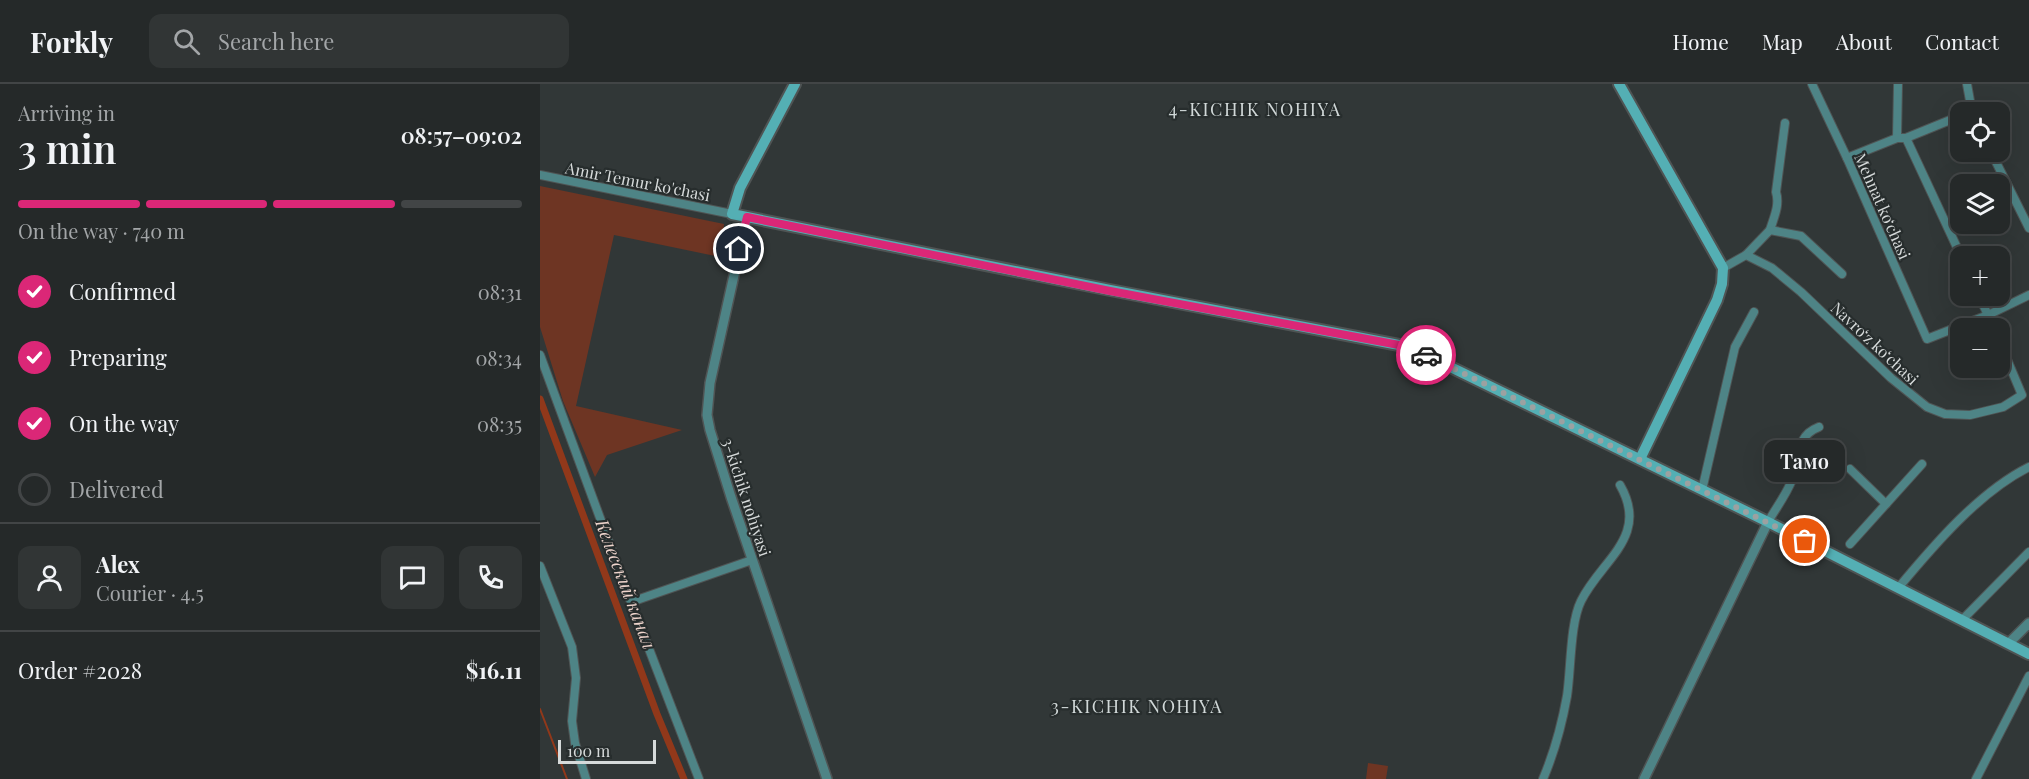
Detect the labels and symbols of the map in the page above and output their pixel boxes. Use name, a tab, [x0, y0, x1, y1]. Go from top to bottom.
district label: 4-KICHIK NOHIYA	[1168, 97, 1342, 121]
street label: Mehnat ko‘chasi	[1850, 150, 1916, 263]
street label: Amir Temur ko'chasi	[563, 156, 712, 205]
pin	[713, 223, 764, 274]
street label: Navro‘z ko‘chasi	[1827, 297, 1924, 389]
courier	[1396, 325, 1456, 385]
street label: 3-kichik nohiyasi	[718, 435, 776, 559]
callout: Тамо	[1764, 439, 1846, 481]
water label: Келесский канал	[590, 515, 662, 652]
pin	[1779, 515, 1830, 566]
district label: 3-KICHIK NOHIYA	[1051, 694, 1223, 718]
scale bar	[558, 737, 656, 764]

